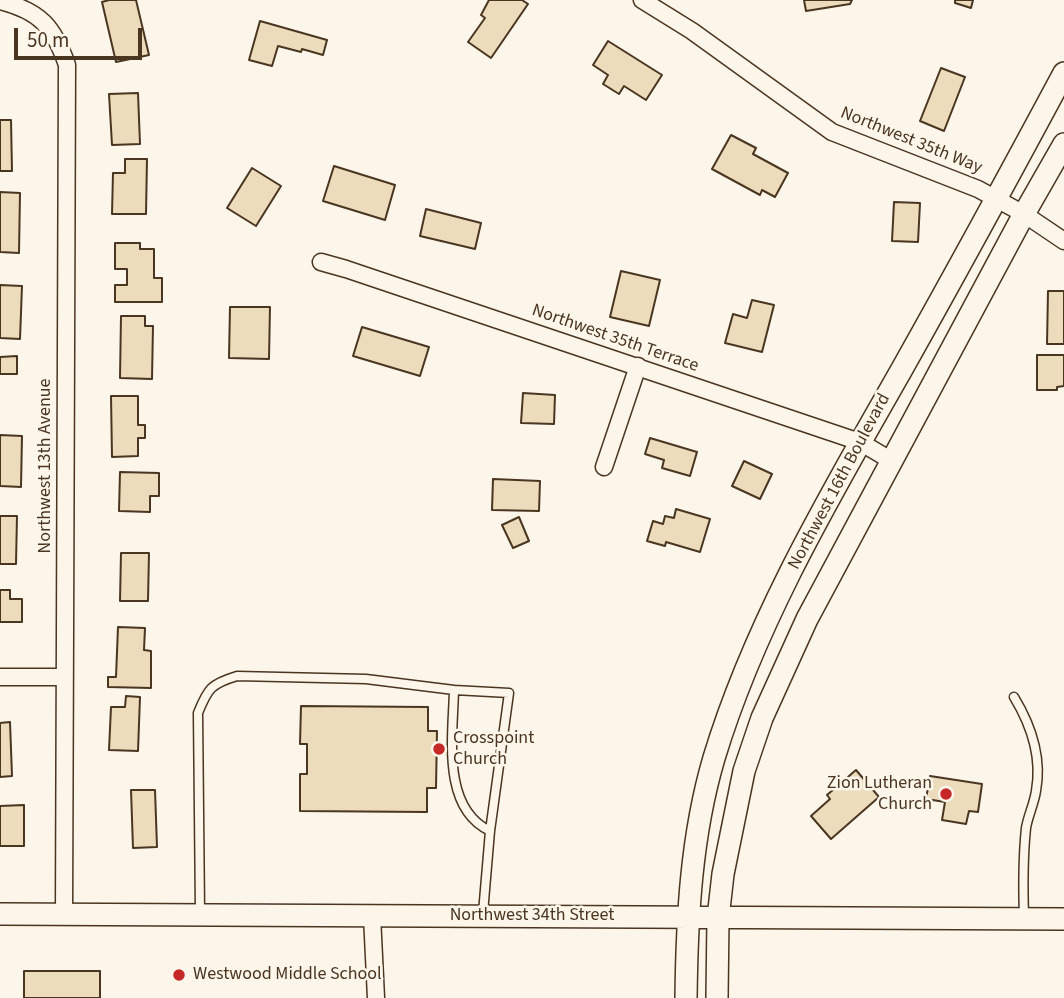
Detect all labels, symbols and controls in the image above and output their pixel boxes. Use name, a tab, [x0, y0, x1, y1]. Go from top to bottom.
scale bar	[18, 14, 145, 58]
text: 50 m	[27, 25, 69, 55]
street label: Northwest 35th Way	[837, 103, 985, 179]
street label: Northwest 35th Terrace	[529, 300, 701, 378]
street label: Northwest 13th Avenue	[35, 378, 57, 554]
street label: Northwest 16th Boulevard	[784, 390, 896, 574]
place label: Crosspoint Church	[453, 728, 534, 770]
marker: Crosspoint Church	[431, 741, 447, 757]
place label: Zion Lutheran Church	[827, 773, 932, 816]
marker: Zion Lutheran Church	[938, 786, 954, 802]
street label: Northwest 34th Street	[450, 905, 614, 927]
place label: Westwood Middle School	[193, 964, 382, 986]
marker: Westwood Middle School	[171, 967, 187, 983]

